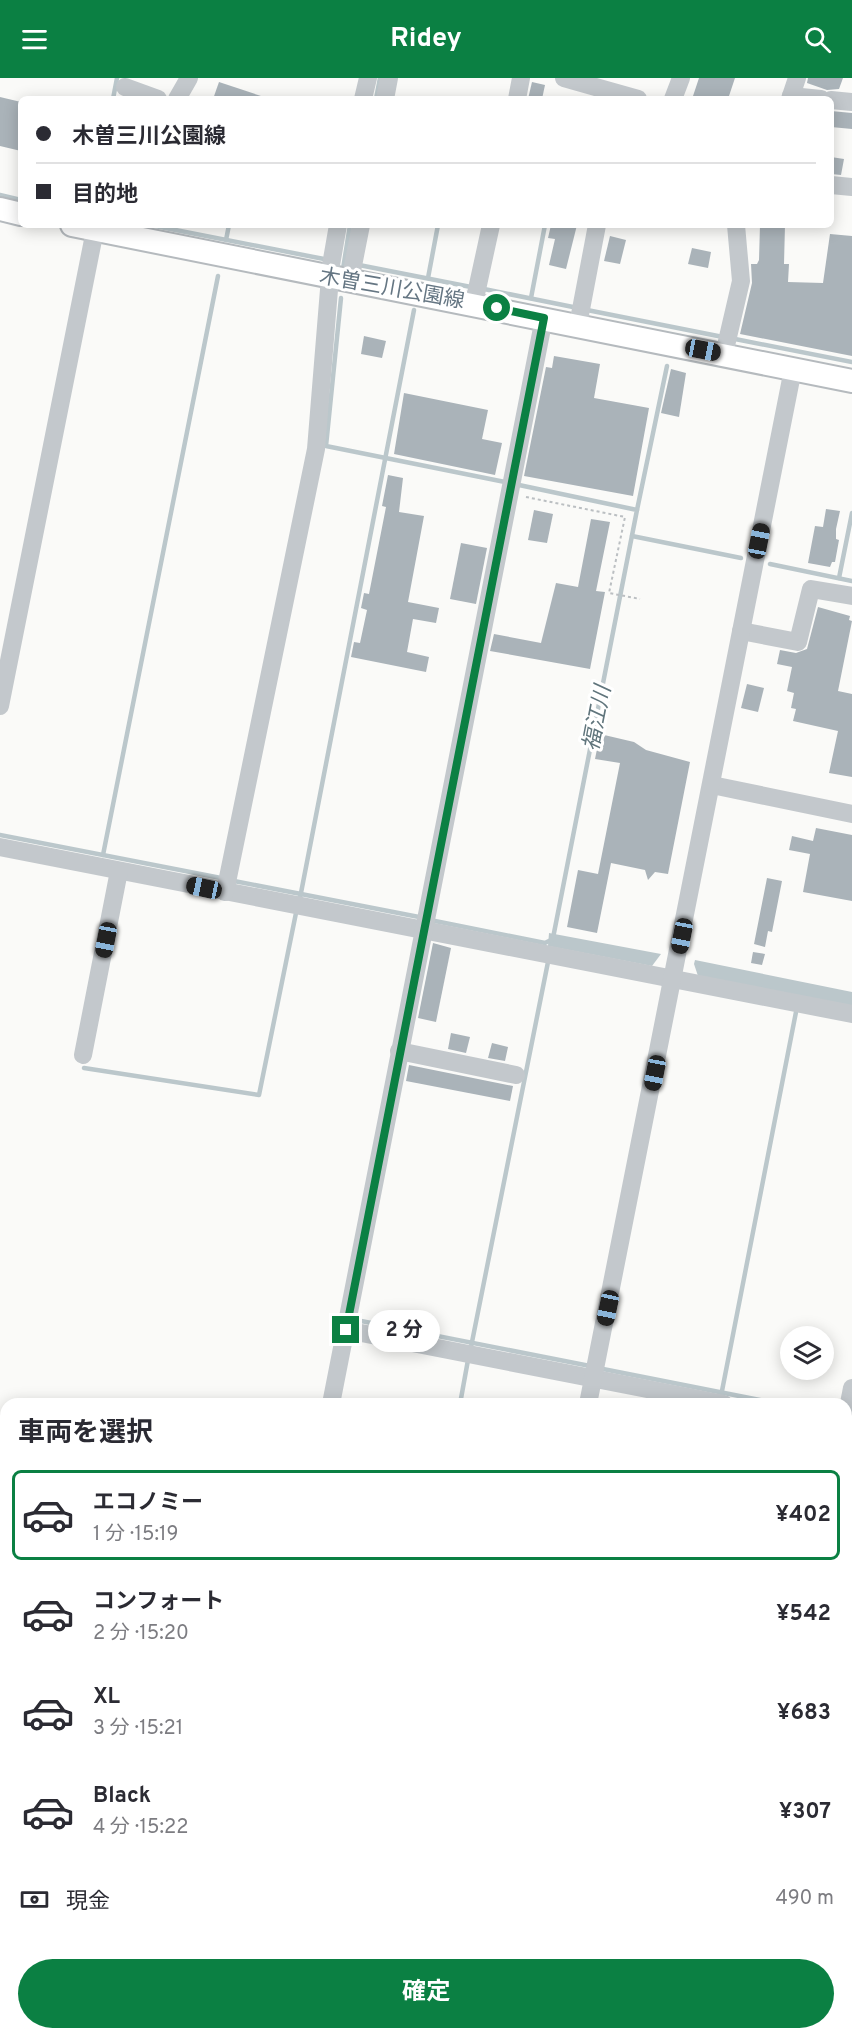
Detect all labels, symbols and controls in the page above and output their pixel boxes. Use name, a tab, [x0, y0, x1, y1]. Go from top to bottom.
text: Ridey	[390, 22, 462, 56]
icon: menu	[18, 23, 51, 56]
icon: search	[801, 23, 834, 56]
text: 木曽三川公園線	[72, 124, 226, 151]
text: 目的地	[72, 182, 138, 209]
street label: 木曽三川公園線	[317, 263, 466, 316]
route start	[483, 294, 510, 321]
car	[684, 338, 722, 362]
car	[747, 522, 771, 560]
water label: 福江川	[579, 682, 618, 753]
car	[185, 875, 223, 901]
car	[670, 917, 694, 955]
car	[94, 921, 118, 959]
car	[643, 1054, 667, 1092]
car	[595, 1289, 621, 1327]
callout: 2 分	[367, 1309, 439, 1351]
route end	[332, 1316, 359, 1343]
text: 2 分	[385, 1318, 423, 1344]
map controls	[780, 1326, 834, 1380]
button: layers	[780, 1326, 834, 1380]
text: 車両を選択	[18, 1417, 153, 1451]
icon: car	[21, 1488, 75, 1542]
text: エコノミー	[93, 1490, 203, 1517]
text: ¥402	[776, 1502, 831, 1529]
text: 1 分 · 15:19	[93, 1522, 178, 1548]
icon: car	[21, 1587, 75, 1641]
text: コンフォート	[93, 1589, 224, 1616]
text: ¥542	[776, 1601, 831, 1628]
text: 2 分 · 15:20	[93, 1621, 189, 1647]
text: XL	[93, 1684, 120, 1711]
icon: car	[21, 1686, 75, 1740]
text: ¥683	[777, 1700, 831, 1727]
text: 3 分 · 15:21	[93, 1716, 183, 1742]
text: Black	[93, 1783, 151, 1810]
icon: car	[21, 1785, 75, 1839]
text: ¥307	[779, 1799, 831, 1826]
text: 4 分 · 15:22	[93, 1815, 188, 1841]
icon: cash	[18, 1883, 51, 1916]
text: 490 m	[776, 1886, 834, 1912]
text: 現金	[66, 1889, 110, 1916]
button: 確定	[18, 1959, 834, 2028]

